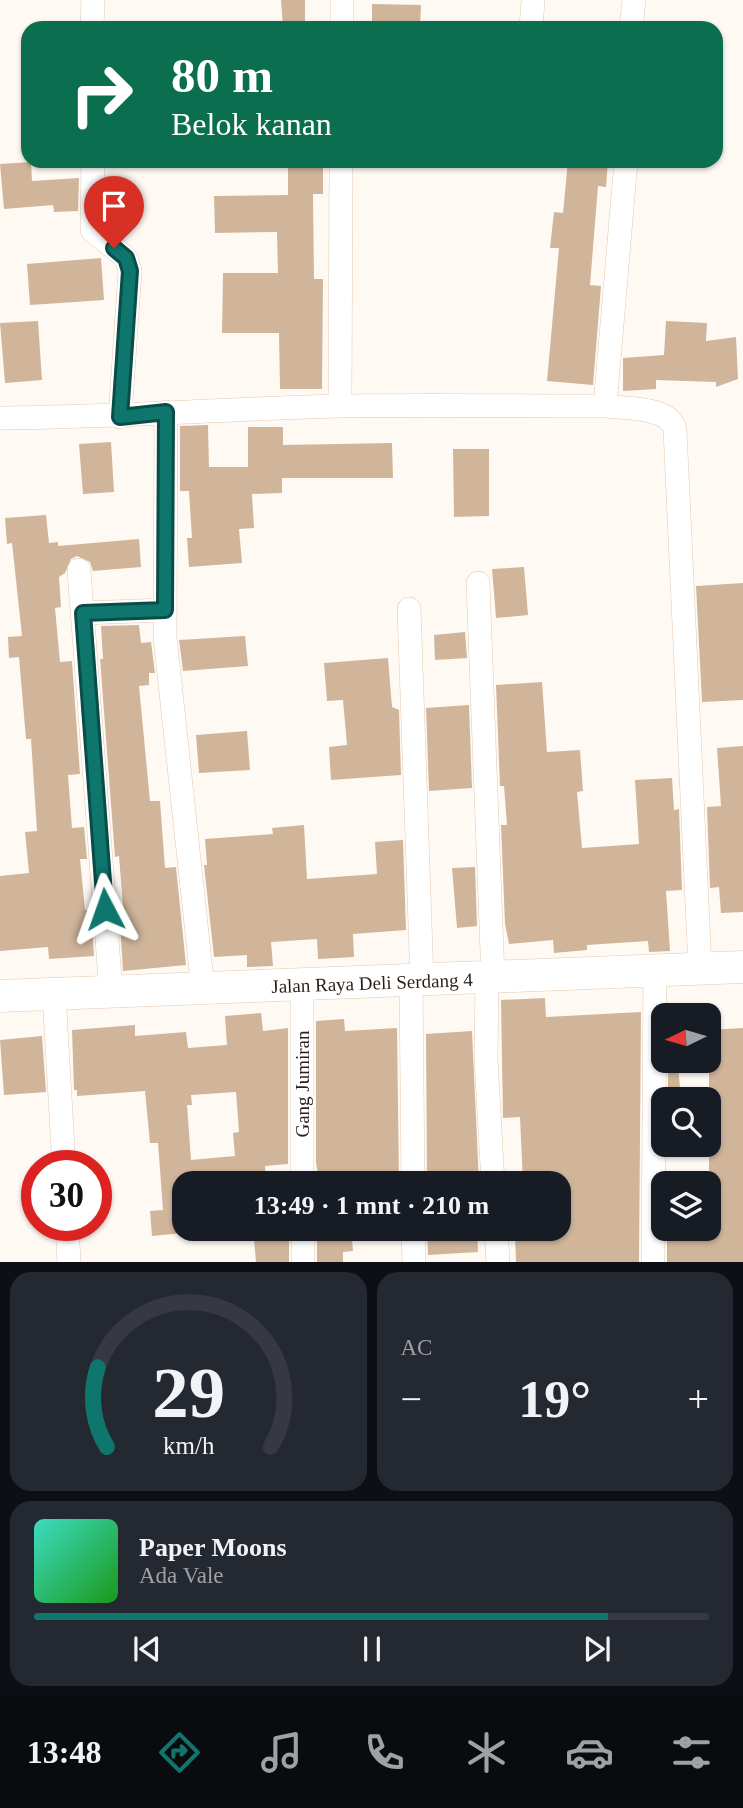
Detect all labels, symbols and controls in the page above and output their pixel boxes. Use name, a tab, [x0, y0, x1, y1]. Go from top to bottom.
text: 80 m	[171, 48, 273, 103]
icon: right	[56, 49, 147, 140]
text: Belok kanan	[171, 106, 332, 142]
pin	[84, 176, 144, 248]
icon: arrive	[95, 187, 133, 225]
position arrow	[68, 872, 142, 946]
street label: Jalan Raya Deli Serdang 4	[271, 969, 474, 997]
north arrow	[651, 1003, 721, 1073]
map controls	[651, 1003, 721, 1241]
street label: Gang Jumiran	[292, 1030, 313, 1138]
button: search	[651, 1087, 721, 1157]
speed limit sign: 30	[21, 1150, 112, 1241]
button: layers	[651, 1171, 721, 1241]
text: 13:49 · 1 mnt · 210 m	[254, 1191, 489, 1220]
text: AC	[401, 1335, 432, 1360]
text: 29	[152, 1353, 225, 1434]
text: 19°	[518, 1371, 591, 1428]
text: −	[401, 1378, 422, 1420]
text: +	[688, 1378, 709, 1420]
text: km/h	[163, 1432, 214, 1459]
text: Paper Moons	[139, 1533, 287, 1562]
text: Ada Vale	[139, 1563, 224, 1588]
icon: previous	[128, 1630, 166, 1668]
icon: pause	[353, 1630, 391, 1668]
icon: next	[578, 1630, 616, 1668]
icon: directions	[155, 1728, 204, 1777]
icon: music	[257, 1728, 306, 1777]
icon: phone	[360, 1728, 409, 1777]
icon: climate	[462, 1728, 511, 1777]
icon: car	[565, 1728, 614, 1777]
icon: filters	[667, 1728, 716, 1777]
text: 13:48	[27, 1734, 101, 1770]

